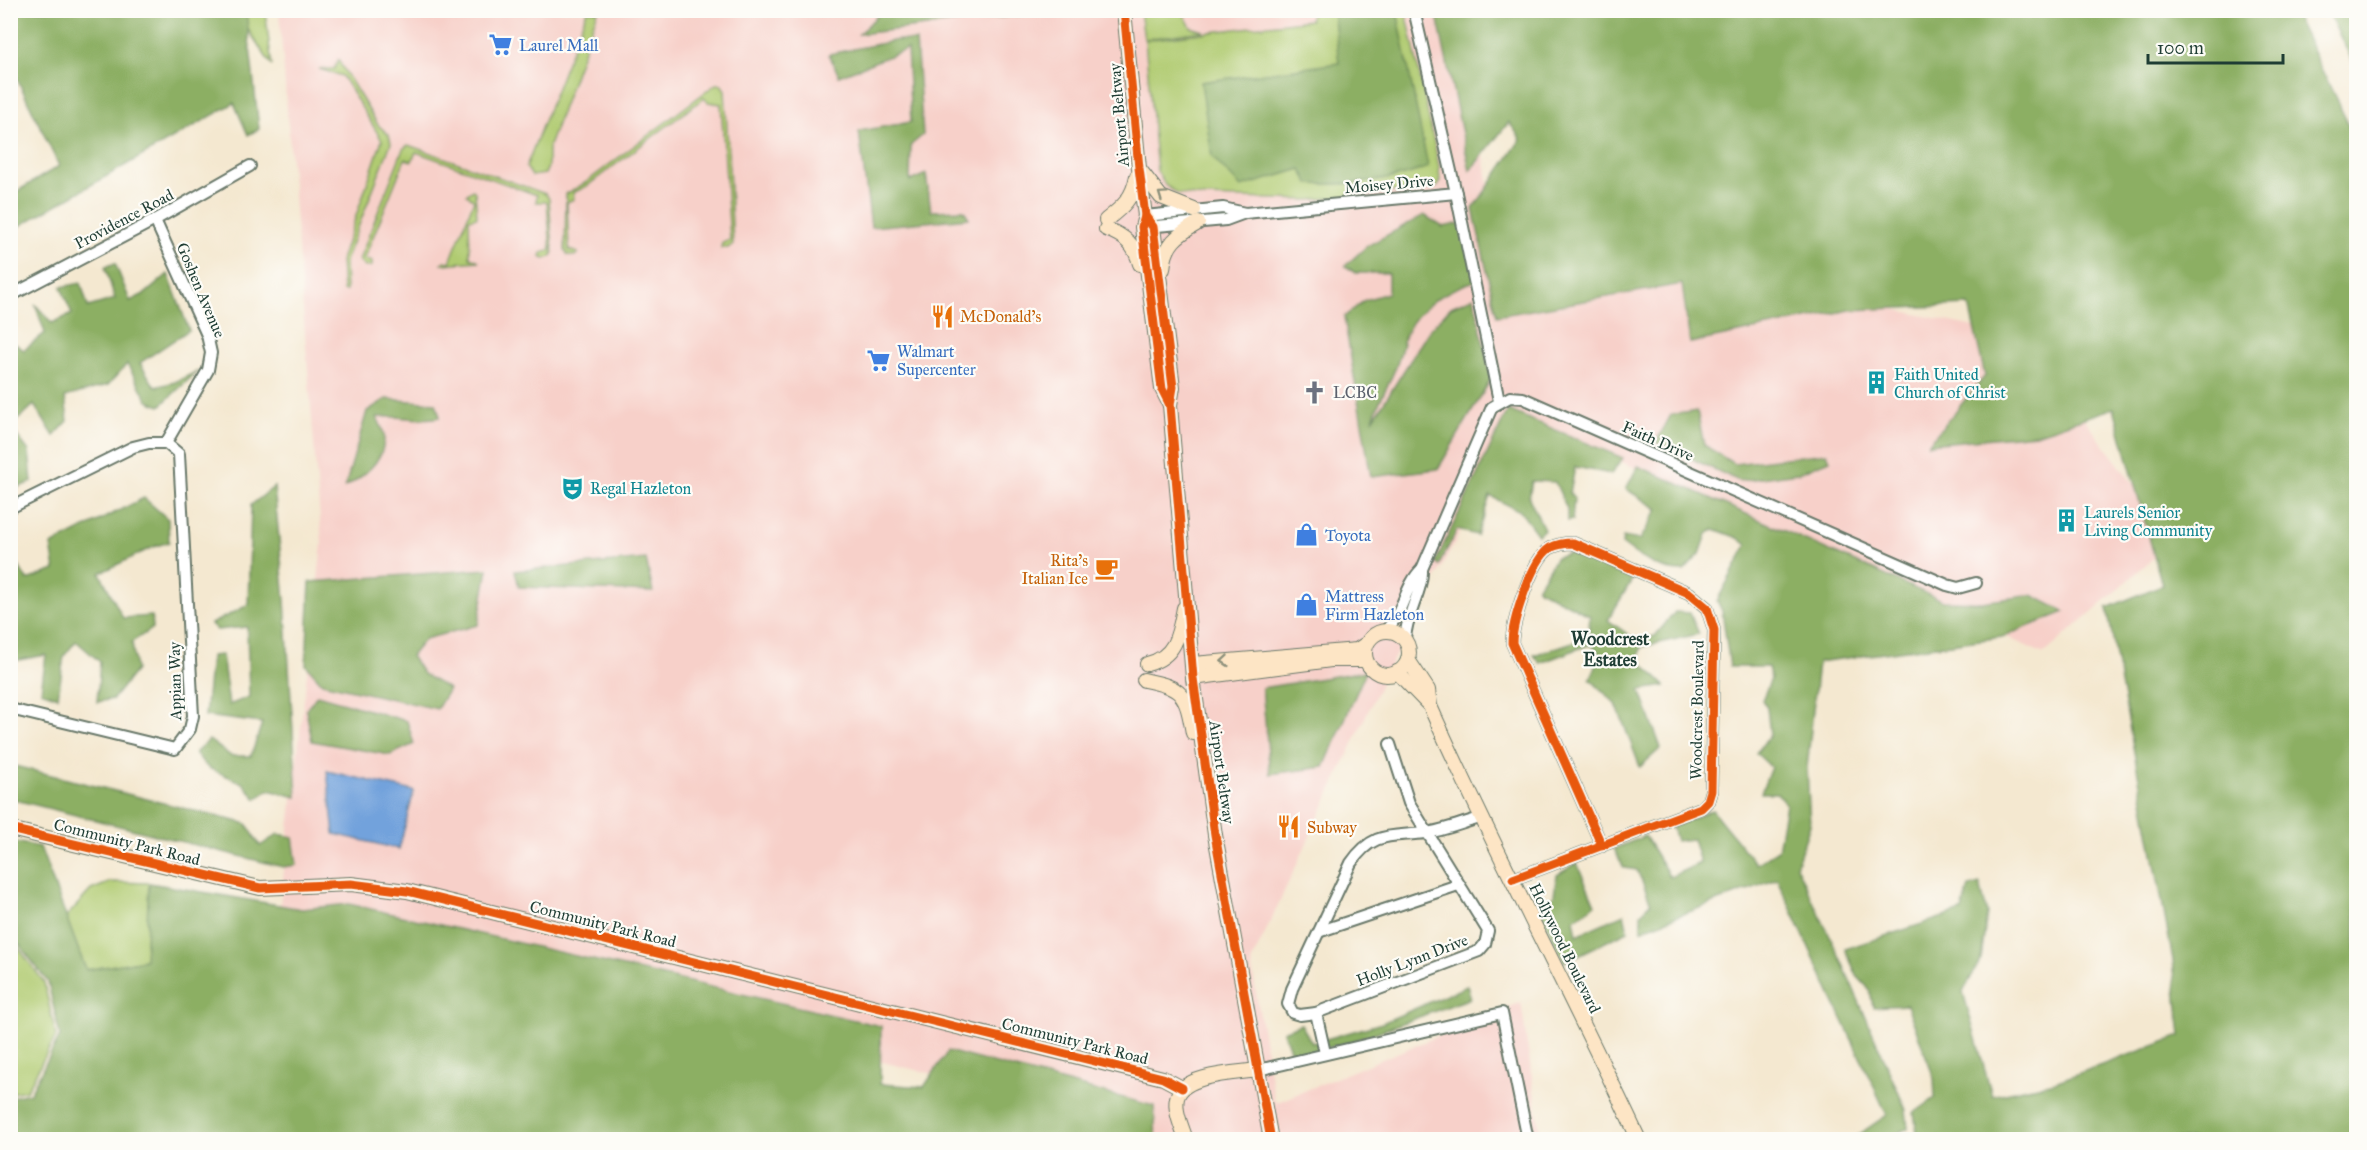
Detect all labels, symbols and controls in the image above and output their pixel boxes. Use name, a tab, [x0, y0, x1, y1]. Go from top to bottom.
scale bar	[2148, 27, 2283, 65]
supermarket icon: Laurel Mall	[488, 32, 514, 58]
place label: Laurel Mall	[519, 36, 599, 55]
text: 100 m	[2157, 37, 2204, 59]
street label: Airport Beltway	[1105, 62, 1133, 169]
street label: Moisey Drive	[1344, 171, 1435, 197]
street label: Providence Road	[71, 185, 177, 253]
one-way arrow	[1158, 191, 1169, 202]
street label: Goshen Avenue	[172, 240, 230, 341]
restaurant icon: McDonald's	[929, 303, 955, 329]
place label: McDonald's	[960, 307, 1041, 326]
place label: Walmart Supercenter	[897, 342, 976, 379]
supermarket icon: Walmart Supercenter	[866, 347, 892, 373]
place label: Faith United Church of Christ	[1894, 365, 2006, 402]
building icon: Faith United Church of Christ	[1863, 370, 1889, 396]
church icon: LCBC	[1302, 379, 1328, 405]
place label: LCBC	[1333, 383, 1377, 402]
street label: Faith Drive	[1619, 417, 1697, 465]
theatre icon: Regal Hazleton	[559, 475, 585, 501]
place label: Regal Hazleton	[590, 479, 692, 499]
place label: Laurels Senior Living Community	[2084, 503, 2213, 541]
building icon: Laurels Senior Living Community	[2053, 508, 2079, 534]
shop icon: Toyota	[1294, 522, 1320, 548]
place label: Toyota	[1325, 526, 1371, 545]
place label: Rita's Italian Ice	[1022, 551, 1088, 588]
cafe icon: Rita's Italian Ice	[1093, 556, 1119, 582]
place label: Mattress Firm Hazleton	[1325, 587, 1425, 624]
shop icon: Mattress Firm Hazleton	[1294, 592, 1320, 618]
district label: Woodcrest Estates	[1571, 628, 1650, 671]
street label: Woodcrest Boulevard	[1686, 640, 1708, 780]
street label: Appian Way	[165, 641, 185, 721]
one-way arrow	[1221, 654, 1230, 667]
street label: Airport Beltway	[1205, 718, 1239, 825]
restaurant icon: Subway	[1276, 814, 1302, 840]
street label: Community Park Road	[52, 815, 202, 869]
place label: Subway	[1307, 818, 1357, 837]
street label: Hollywood Boulevard	[1525, 880, 1605, 1016]
street label: Community Park Road	[528, 897, 678, 951]
street label: Holly Lynn Drive	[1354, 930, 1471, 990]
street label: Community Park Road	[1000, 1014, 1150, 1068]

